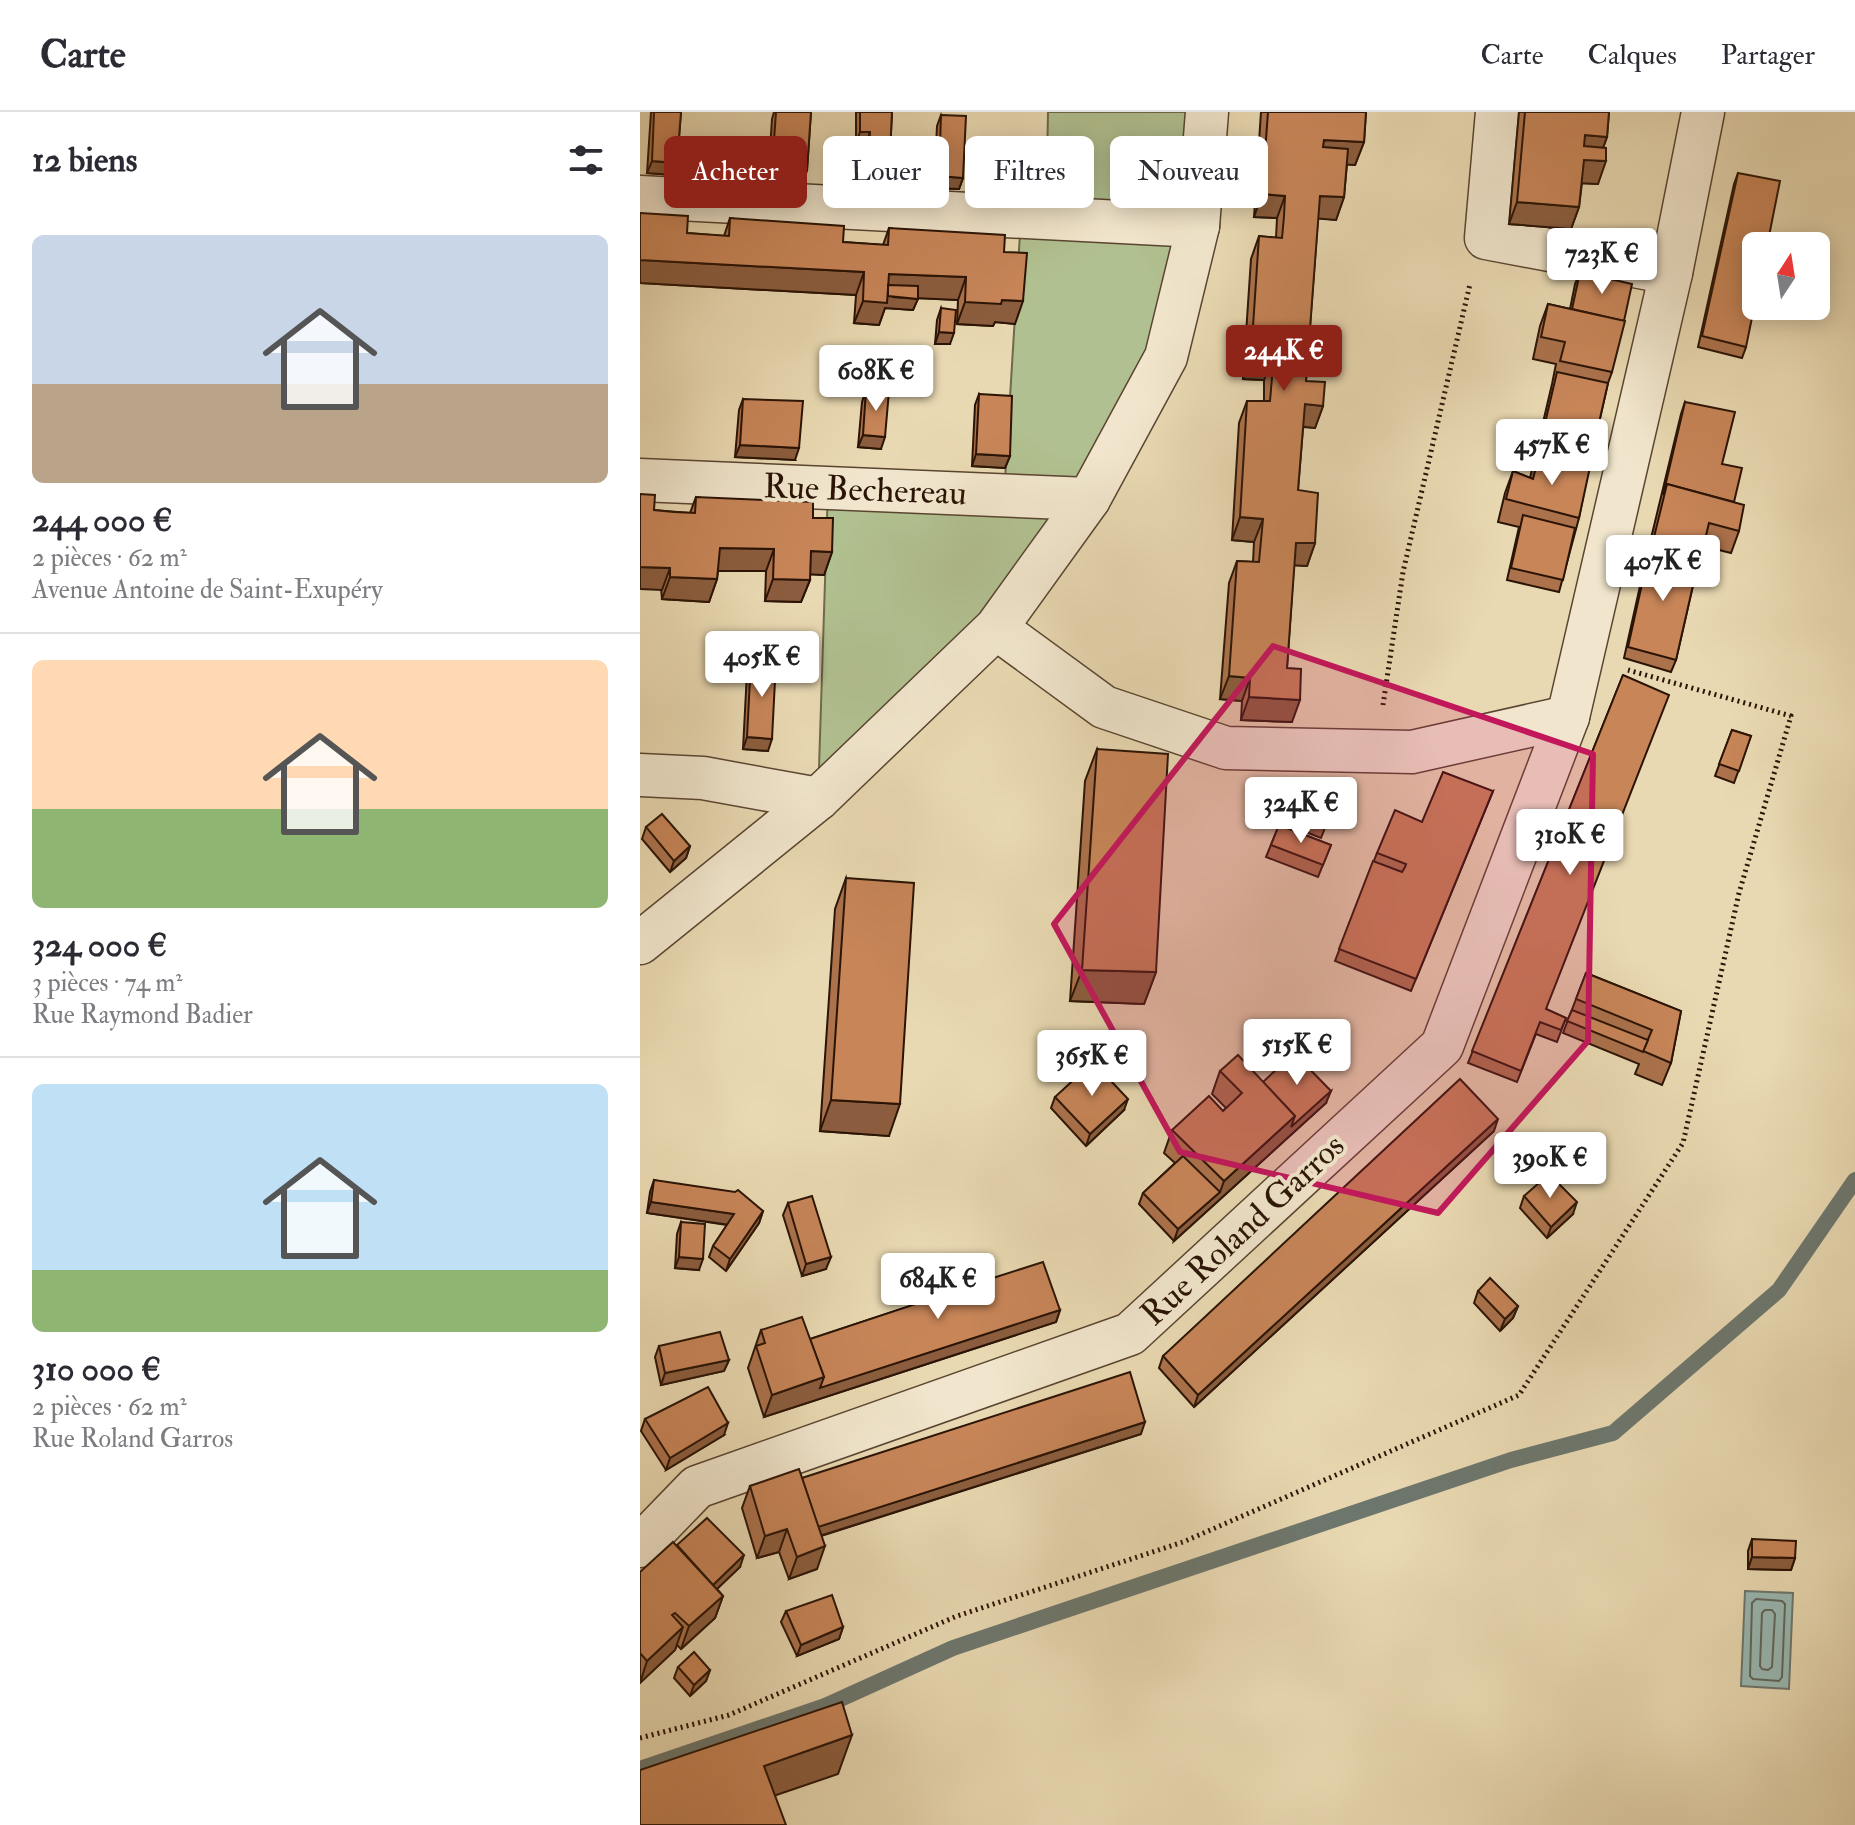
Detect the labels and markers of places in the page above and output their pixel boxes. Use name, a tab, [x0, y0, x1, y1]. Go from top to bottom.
pin: 723K €	[1537, 228, 1667, 296]
pin: 244K €	[1219, 325, 1349, 393]
pin: 608K €	[811, 345, 941, 413]
pin: 457K €	[1487, 419, 1617, 487]
pin: 407K €	[1598, 535, 1728, 603]
pin: 405K €	[697, 631, 827, 699]
pin: 324K €	[1236, 777, 1366, 845]
pin: 310K €	[1505, 809, 1635, 877]
pin: 515K €	[1232, 1019, 1362, 1087]
pin: 365K €	[1027, 1030, 1157, 1098]
pin: 390K €	[1485, 1132, 1615, 1200]
pin: 684K €	[873, 1253, 1003, 1321]

